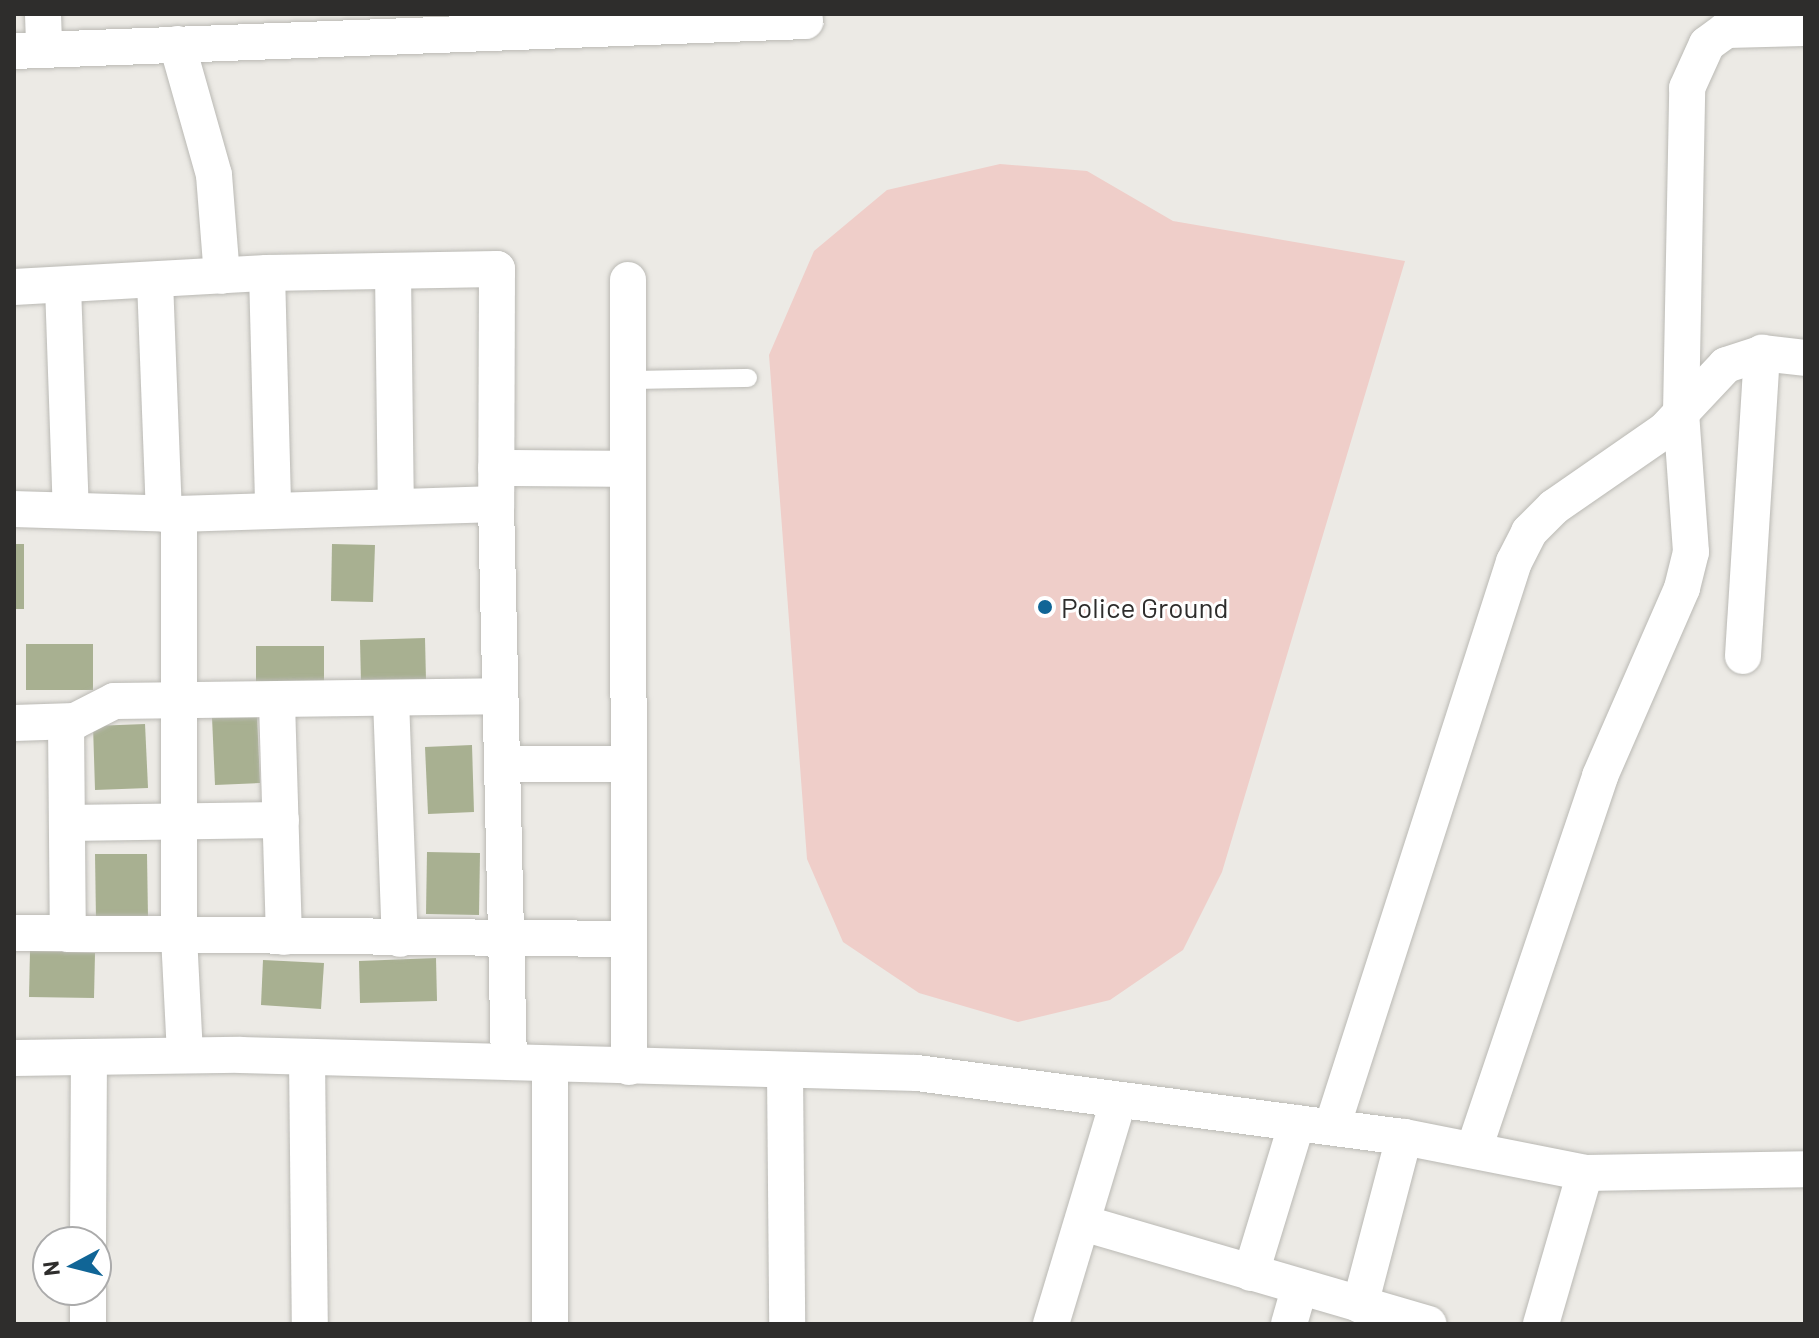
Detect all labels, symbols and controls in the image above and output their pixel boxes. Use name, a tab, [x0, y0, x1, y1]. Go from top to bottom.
place label: Police Ground	[1061, 590, 1229, 624]
marker: Police Ground	[1036, 598, 1054, 616]
north arrow	[32, 1226, 112, 1306]
text: N	[36, 1260, 64, 1278]

